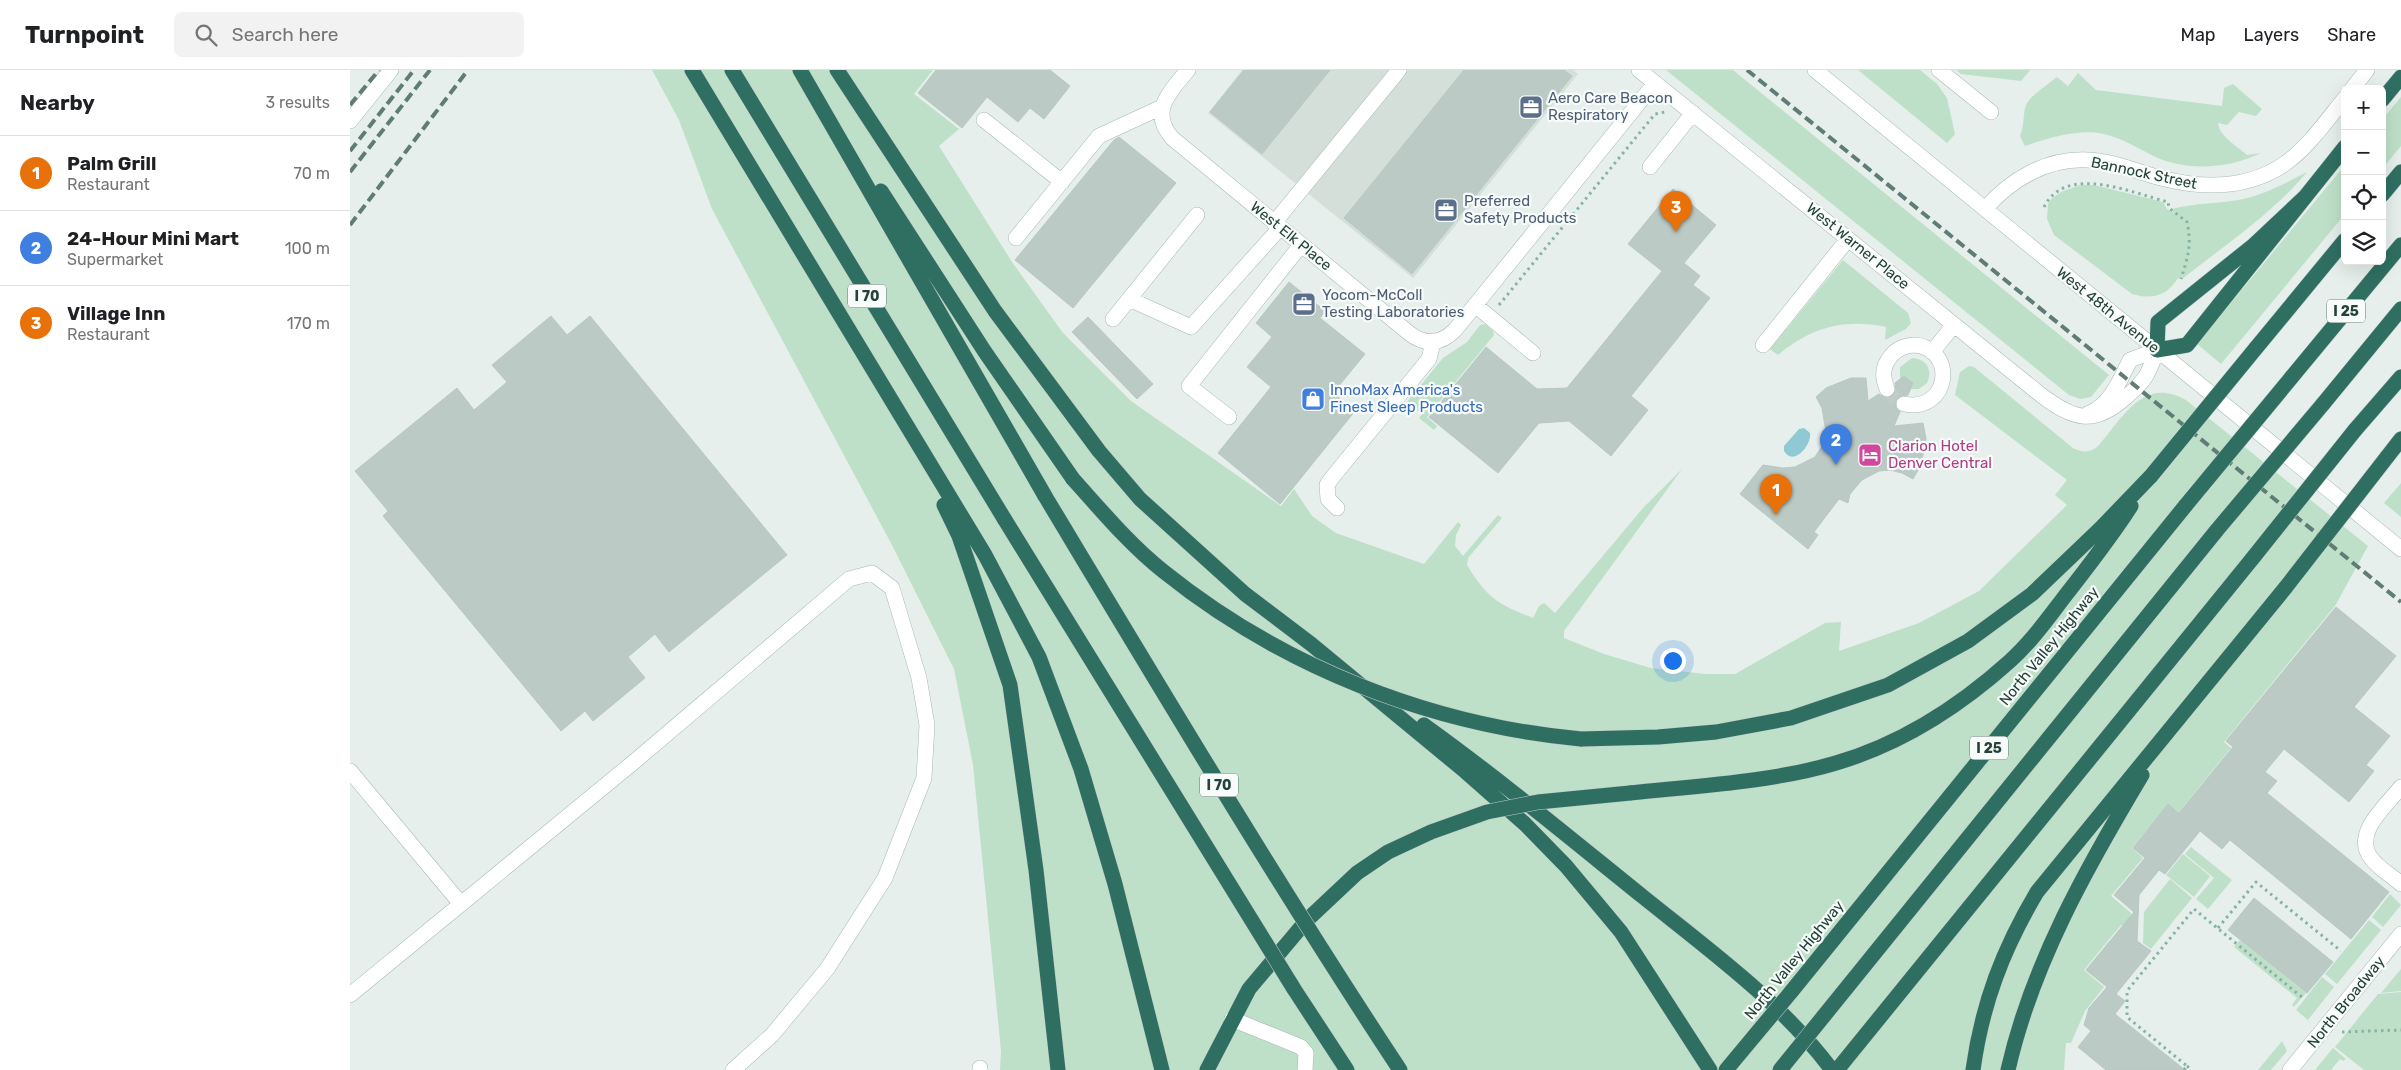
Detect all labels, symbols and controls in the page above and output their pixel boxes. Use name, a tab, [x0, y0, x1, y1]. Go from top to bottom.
search box	[174, 12, 524, 57]
text: Turnpoint	[25, 21, 144, 49]
icon: search	[192, 21, 220, 49]
text: Search here	[232, 23, 338, 46]
text: Map	[2181, 24, 2216, 46]
text: Layers	[2244, 24, 2299, 46]
text: Share	[2327, 24, 2376, 46]
map controls	[2341, 85, 2386, 265]
button: +	[2341, 85, 2386, 130]
place label: Aero Care Beacon Respiratory	[1548, 89, 1673, 124]
text: Nearby	[20, 90, 95, 115]
text: 3 results	[265, 93, 330, 112]
office icon: Aero Care Beacon Respiratory	[1518, 94, 1544, 120]
button: −	[2341, 130, 2386, 175]
text: Palm Grill	[67, 152, 156, 175]
street label: Bannock Street	[2089, 153, 2199, 193]
text: 1	[32, 164, 40, 183]
text: 70 m	[293, 164, 330, 183]
text: Restaurant	[67, 175, 150, 194]
button: locate	[2341, 175, 2386, 220]
pin: 3	[1660, 191, 1692, 232]
place label: Preferred Safety Products	[1464, 192, 1577, 227]
office icon: Preferred Safety Products	[1433, 197, 1459, 223]
street label: West Elk Place	[1247, 198, 1335, 274]
street label: West Warner Place	[1803, 199, 1913, 293]
button: layers	[2341, 220, 2386, 265]
text: 24-Hour Mini Mart	[67, 227, 239, 250]
text: 2	[31, 239, 41, 258]
text: 100 m	[285, 239, 330, 258]
text: Supermarket	[67, 250, 163, 269]
street label: West 48th Avenue	[2053, 263, 2163, 357]
road number: I 70	[848, 285, 886, 308]
place label: Yocom-McColl Testing Laboratories	[1322, 286, 1465, 321]
office icon: Yocom-McColl Testing Laboratories	[1291, 291, 1317, 317]
road number: I 25	[2327, 300, 2365, 322]
text: Village Inn	[67, 302, 165, 325]
text: 3	[31, 314, 41, 333]
text: 170 m	[287, 314, 330, 333]
text: Restaurant	[67, 325, 150, 344]
place label: InnoMax America's Finest Sleep Products	[1330, 381, 1483, 416]
shop icon: InnoMax America's Finest Sleep Products	[1300, 386, 1326, 412]
pin: 2	[1820, 424, 1852, 465]
place label: Clarion Hotel Denver Central	[1888, 437, 1992, 472]
hotel icon: Clarion Hotel Denver Central	[1857, 442, 1883, 468]
pin: 1	[1760, 474, 1792, 515]
street label: North Valley Highway	[1996, 583, 2102, 709]
your location	[1660, 648, 1686, 674]
road number: I 25	[1970, 736, 2008, 760]
road number: I 70	[1200, 774, 1238, 796]
street label: North Valley Highway	[1741, 897, 1847, 1023]
street label: North Broadway	[2303, 952, 2389, 1052]

